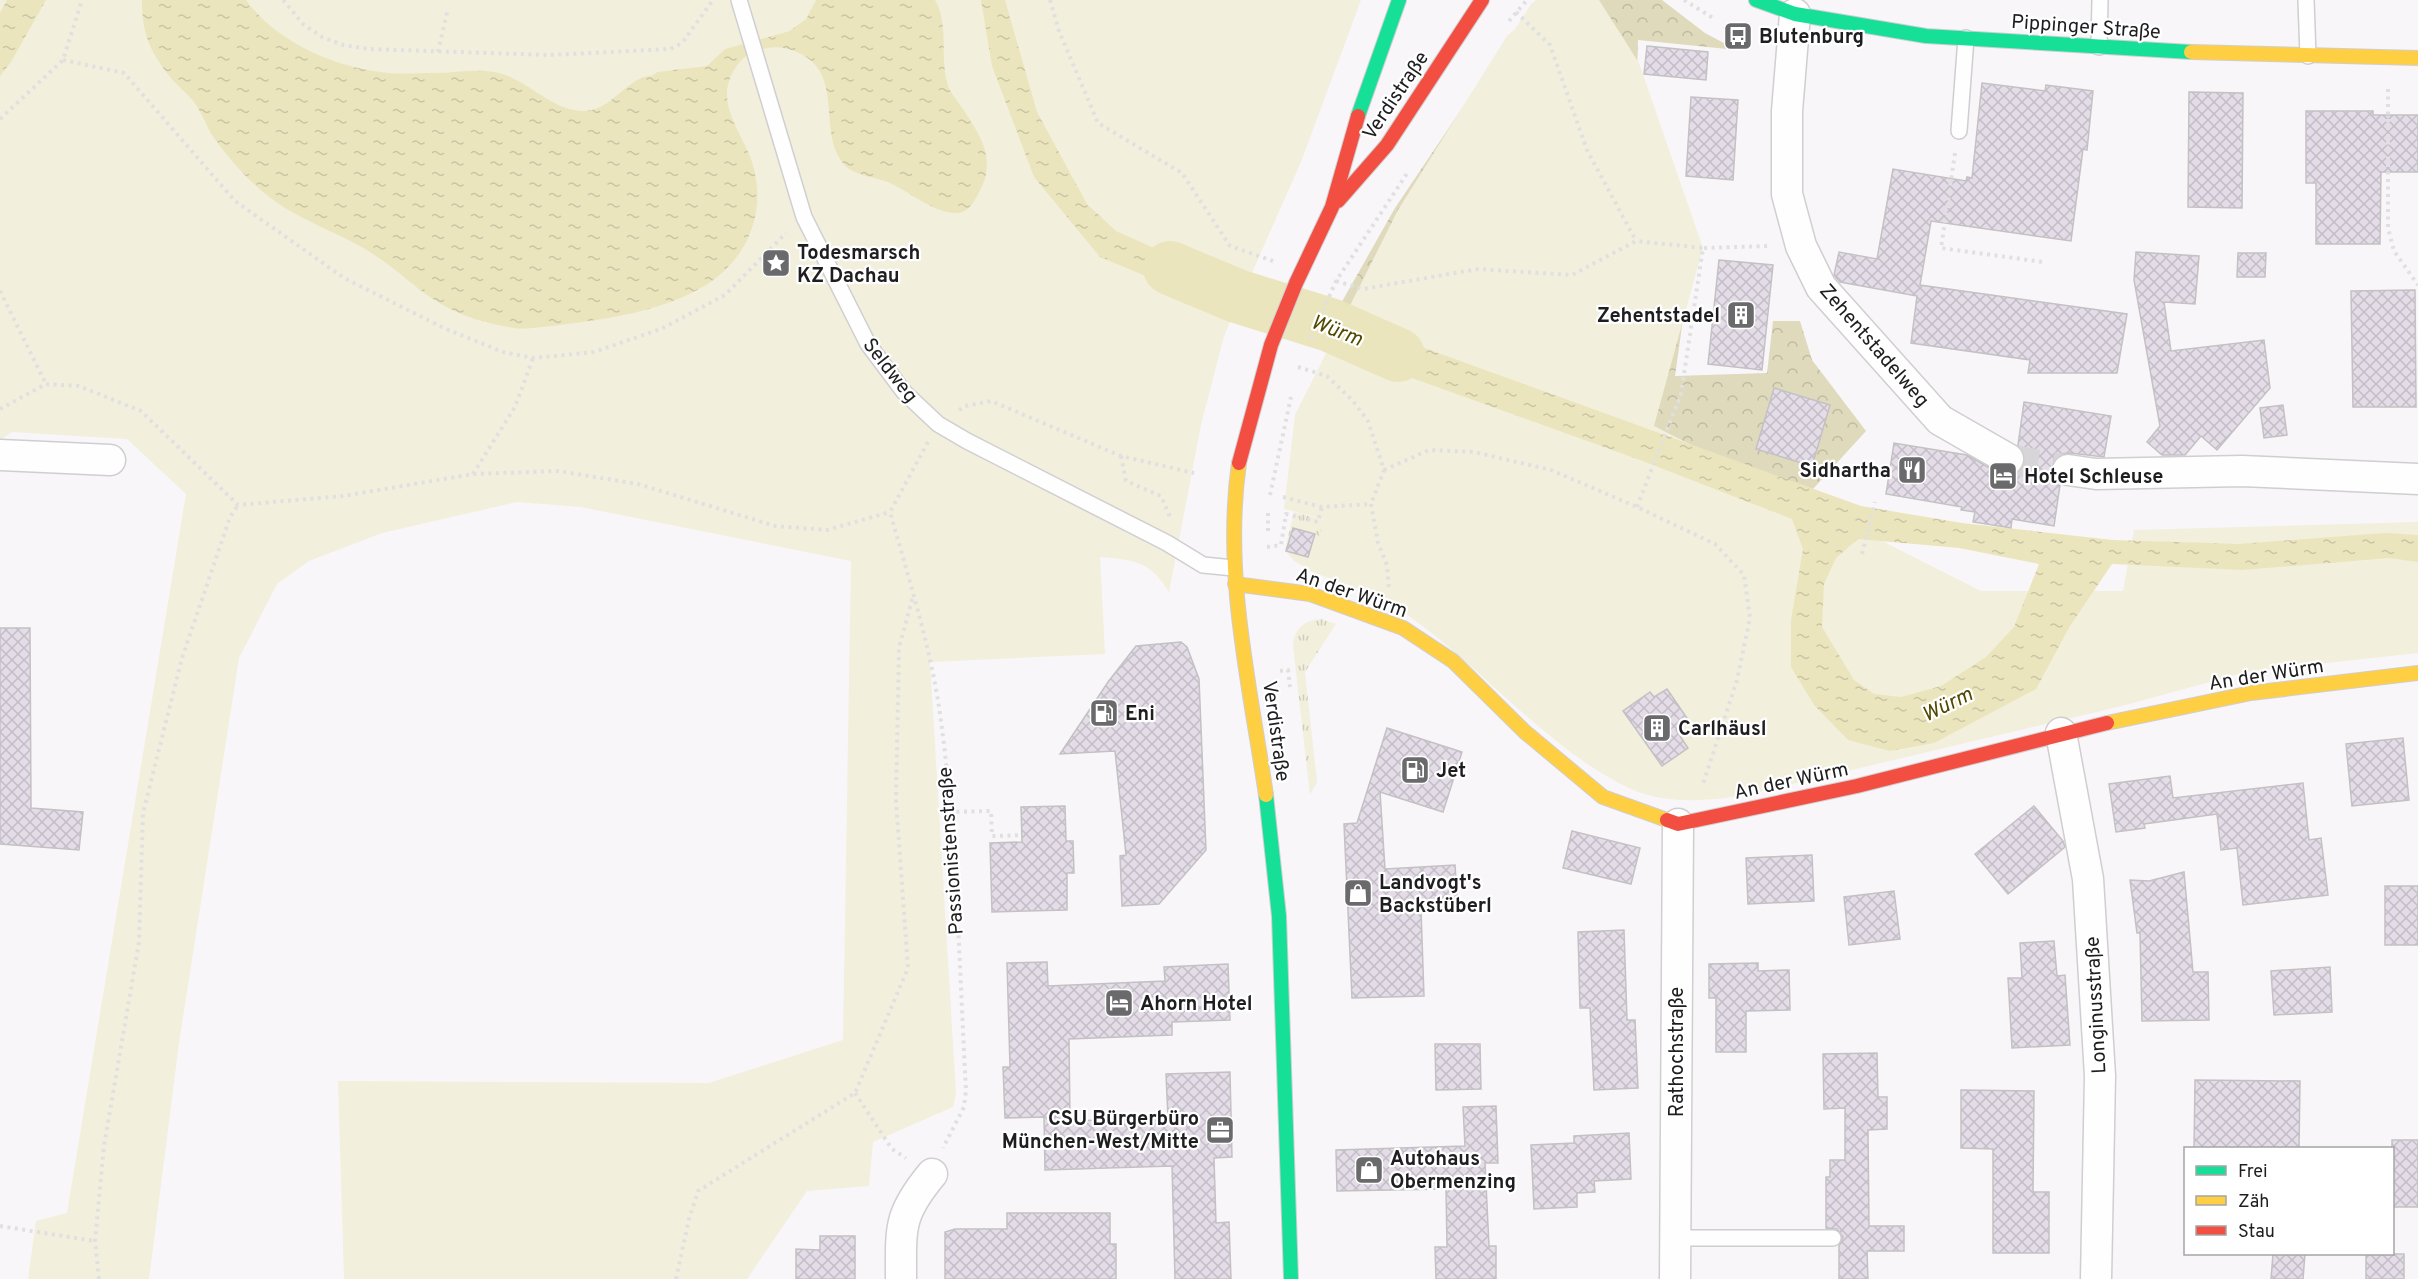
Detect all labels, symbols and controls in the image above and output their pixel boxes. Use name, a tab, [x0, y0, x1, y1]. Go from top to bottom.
street label: Pippinger Straße	[2010, 10, 2161, 46]
bus stop icon: Blutenburg	[1722, 20, 1754, 52]
place label: Blutenburg	[1759, 25, 1864, 51]
street label: Verdistraße	[1358, 47, 1436, 145]
place label: Todesmarsch KZ Dachau	[797, 241, 920, 290]
place icon: Todesmarsch KZ Dachau	[760, 247, 792, 279]
street label: Zehentstadelweg	[1813, 279, 1934, 413]
building icon: Zehentstadel	[1725, 299, 1757, 331]
place label: Zehentstadel	[1597, 304, 1720, 330]
water label: Würm	[1307, 309, 1367, 354]
street label: Seldweg	[856, 334, 923, 409]
restaurant icon: Sidhartha	[1896, 454, 1928, 486]
place label: Sidhartha	[1800, 459, 1891, 485]
hotel icon: Hotel Schleuse	[1987, 460, 2019, 492]
place label: Hotel Schleuse	[2024, 465, 2163, 491]
street label: An der Würm	[1292, 563, 1411, 625]
street label: An der Würm	[2207, 654, 2326, 698]
street label: Verdistraße	[1255, 679, 1295, 783]
water label: Würm	[1918, 681, 1978, 729]
fuel station icon: Eni	[1088, 697, 1120, 729]
place label: Eni	[1125, 702, 1155, 728]
building icon: Carlhäusl	[1641, 712, 1673, 744]
place label: Carlhäusl	[1678, 717, 1767, 743]
fuel station icon: Jet	[1399, 754, 1431, 786]
street label: An der Würm	[1732, 757, 1851, 807]
place label: Jet	[1436, 759, 1466, 785]
street label: Passionistenstraße	[933, 766, 971, 936]
place label: Landvogt's Backstüberl	[1379, 871, 1492, 920]
shop icon: Landvogt's Backstüberl	[1342, 877, 1374, 909]
street label: Longinusstraße	[2080, 935, 2114, 1074]
hotel icon: Ahorn Hotel	[1103, 987, 1135, 1019]
street label: Rathochstraße	[1665, 987, 1691, 1117]
place label: Ahorn Hotel	[1140, 992, 1253, 1018]
place label: CSU Bürgerbüro München-West/Mitte	[1002, 1107, 1199, 1156]
office icon: CSU Bürgerbüro München-West/Mitte	[1204, 1114, 1236, 1146]
place label: Autohaus Obermenzing	[1390, 1147, 1516, 1196]
legend	[2184, 1147, 2394, 1255]
shop icon: Autohaus Obermenzing	[1353, 1154, 1385, 1186]
text: Frei	[2238, 1161, 2268, 1184]
text: Zäh	[2238, 1191, 2269, 1214]
text: Stau	[2238, 1221, 2275, 1244]

